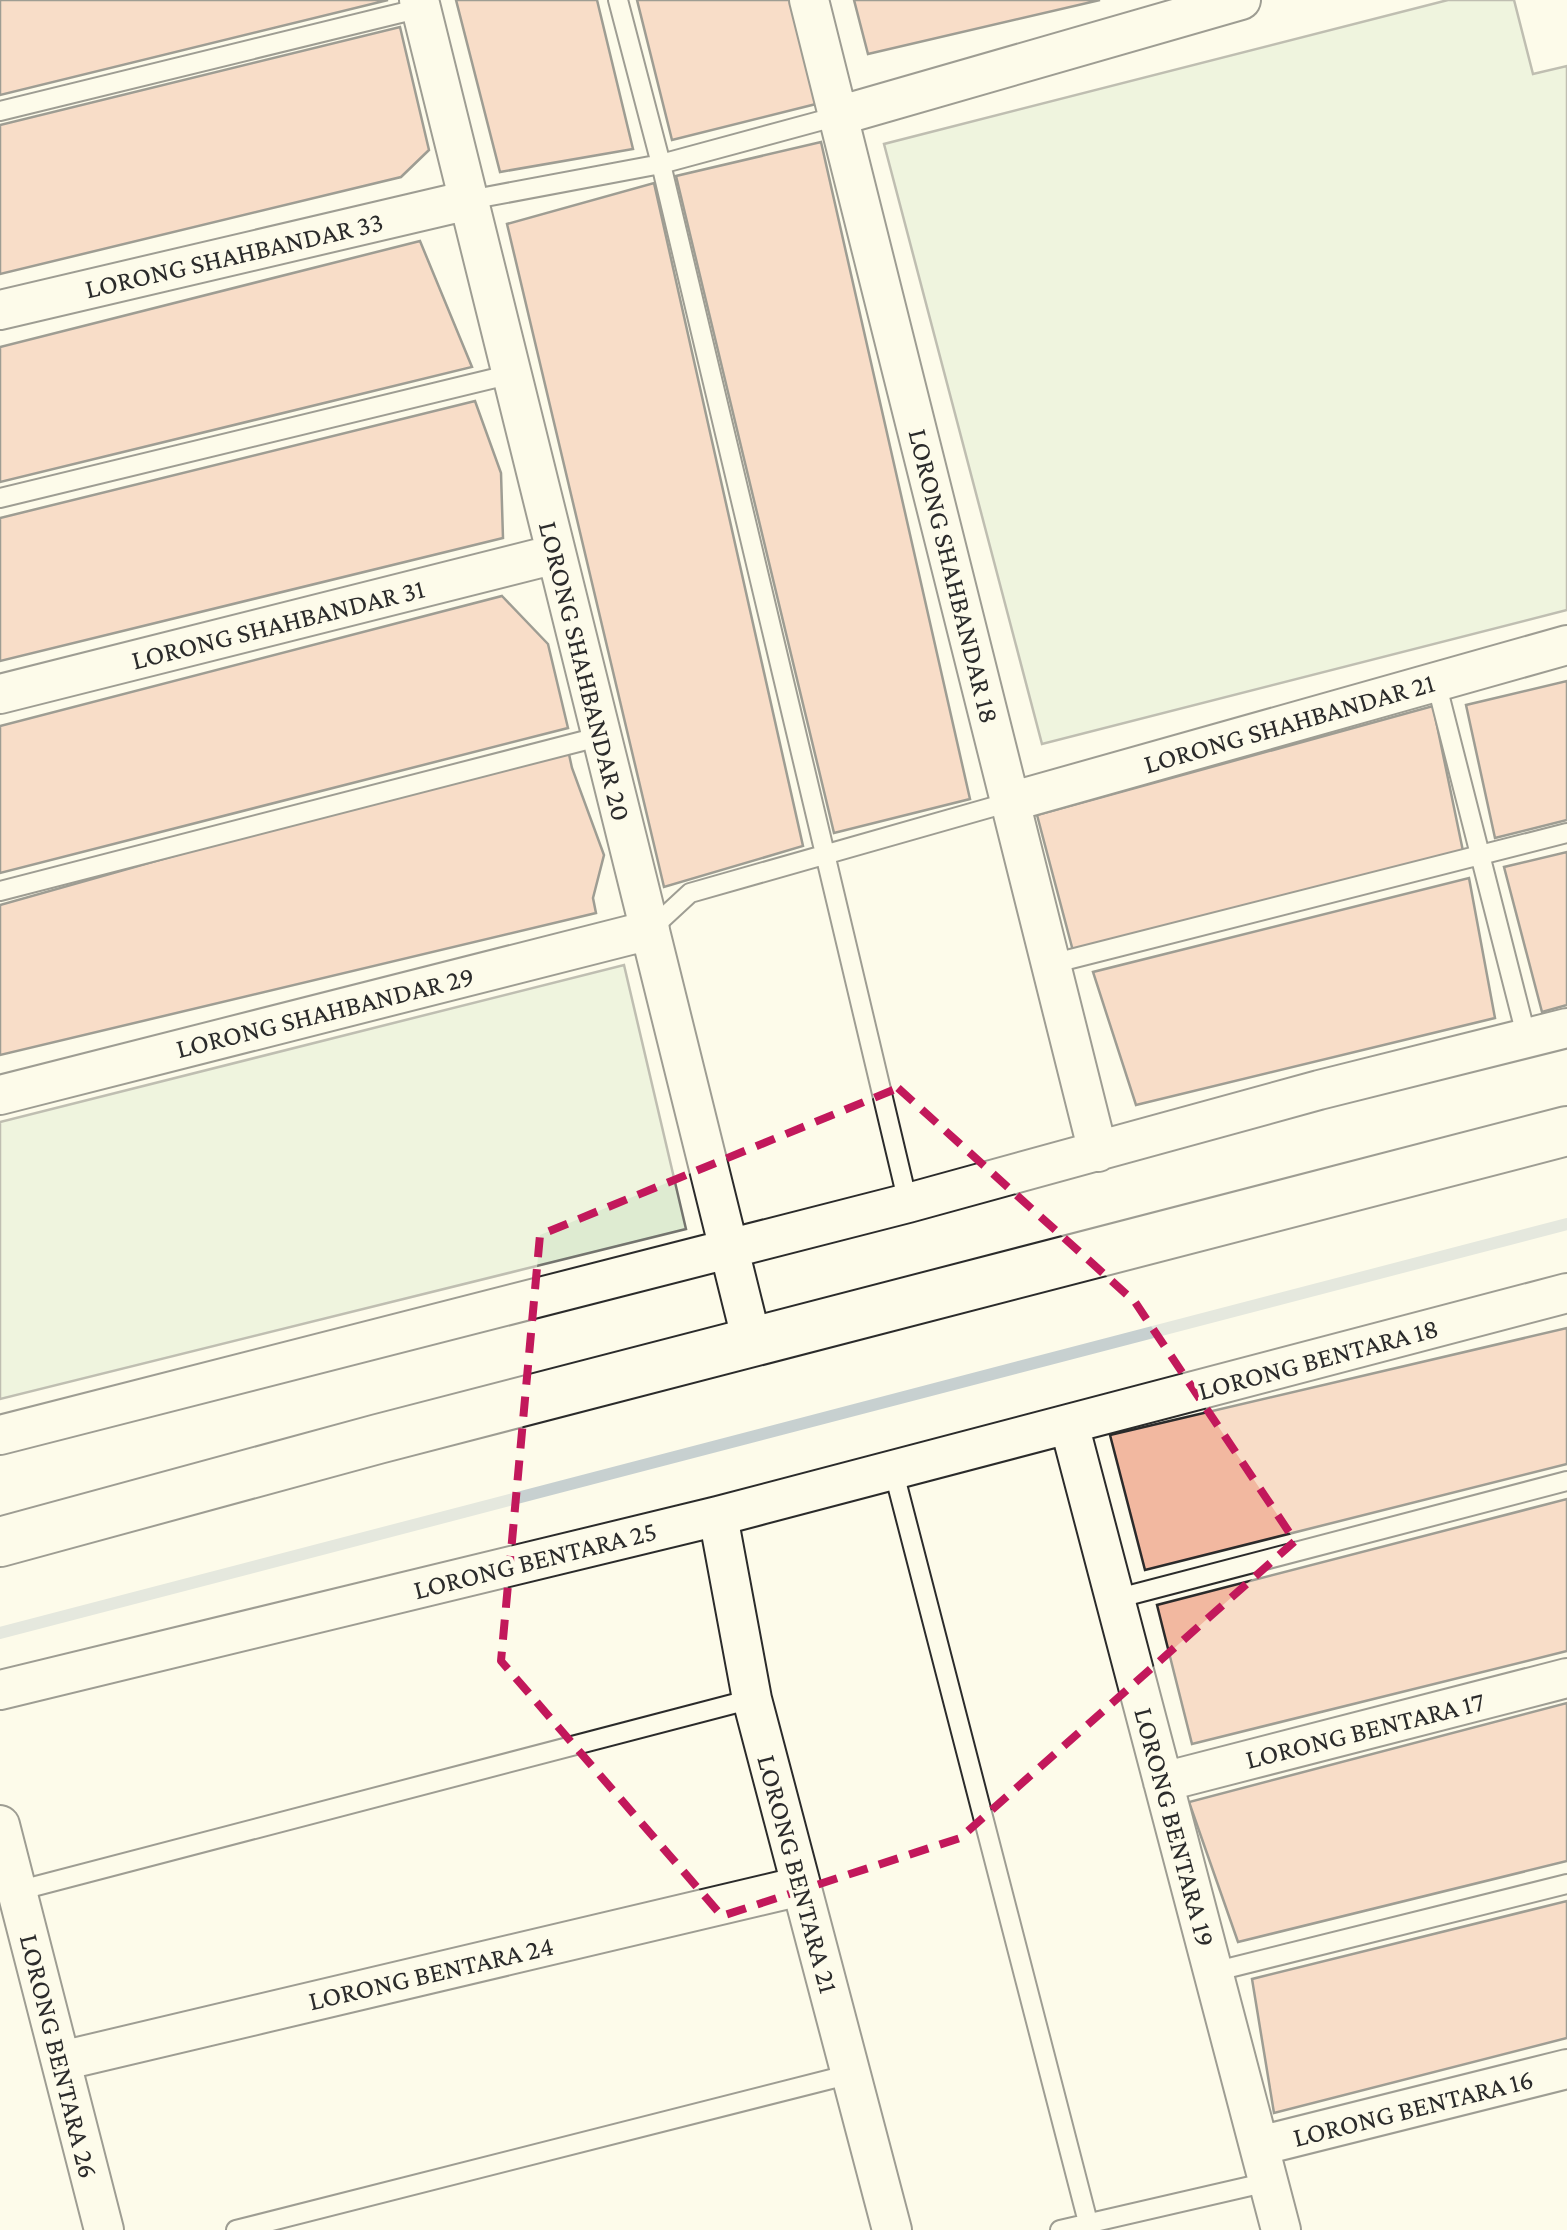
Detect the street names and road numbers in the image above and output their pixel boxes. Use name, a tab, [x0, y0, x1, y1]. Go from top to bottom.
street label: LORONG SHAHBANDAR 33	[82, 206, 386, 304]
street label: LORONG SHAHBANDAR 18	[902, 425, 1006, 727]
street label: LORONG SHAHBANDAR 20	[533, 518, 637, 824]
street label: LORONG SHAHBANDAR 31	[128, 573, 428, 675]
street label: LORONG SHAHBANDAR 21	[1140, 667, 1438, 779]
street label: LORONG SHAHBANDAR 29	[173, 960, 477, 1064]
street label: LORONG BENTARA 18	[1195, 1312, 1441, 1406]
street label: LORONG BENTARA 25	[410, 1515, 660, 1605]
street label: LORONG BENTARA 17	[1242, 1685, 1488, 1775]
street label: LORONG BENTARA 19	[1128, 1704, 1222, 1950]
street label: LORONG BENTARA 21	[751, 1751, 845, 1997]
street label: LORONG BENTARA 24	[305, 1930, 557, 2016]
street label: LORONG BENTARA 26	[14, 1931, 104, 2181]
street label: LORONG BENTARA 16	[1290, 2063, 1536, 2153]

